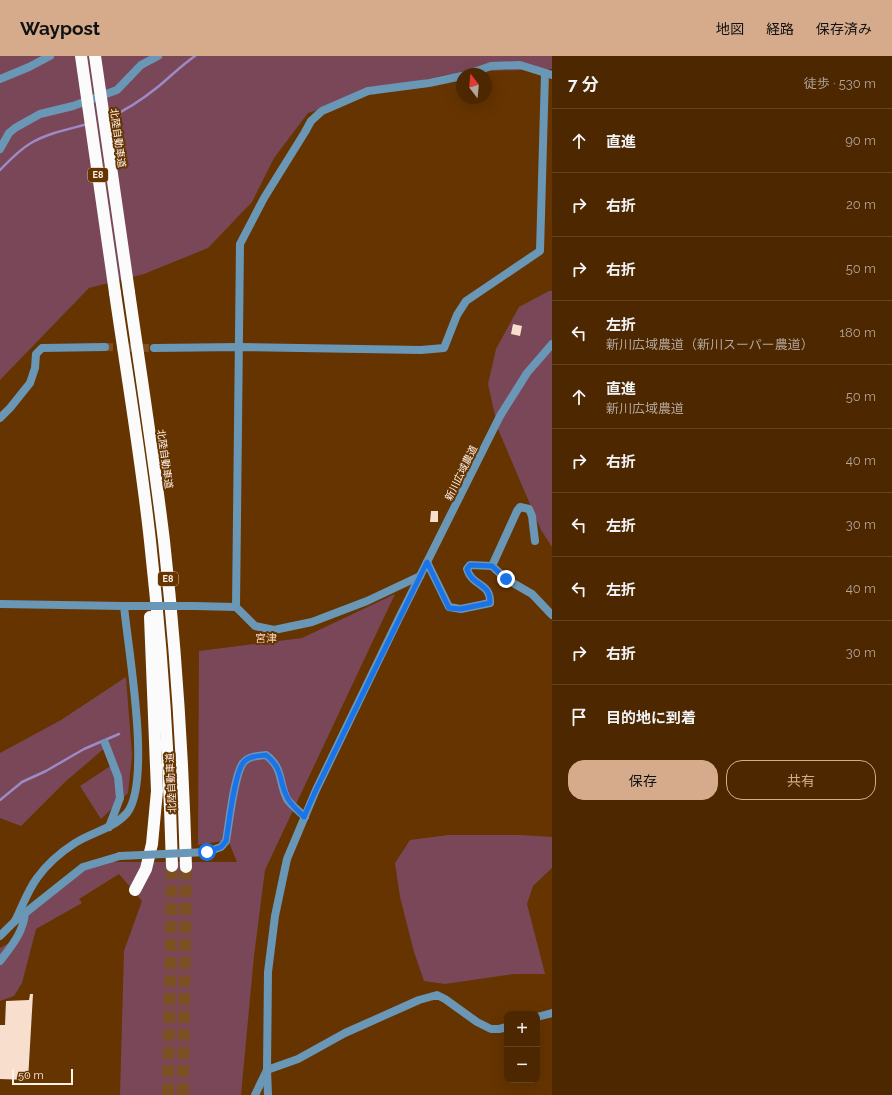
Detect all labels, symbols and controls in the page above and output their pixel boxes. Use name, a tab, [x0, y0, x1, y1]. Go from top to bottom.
text: Waypost	[20, 17, 100, 39]
text: 地図	[716, 21, 744, 37]
text: 経路	[766, 21, 794, 37]
text: 保存済み	[816, 21, 872, 37]
north arrow	[456, 68, 492, 104]
text: 7 分	[568, 74, 599, 94]
text: 徒歩 · 530 m	[804, 76, 876, 91]
street label: 北陸自動車道	[108, 108, 128, 168]
icon: ahead	[568, 130, 590, 152]
text: 直進	[606, 133, 636, 151]
text: 90 m	[845, 133, 876, 148]
road number: E8	[88, 168, 108, 182]
icon: right	[568, 194, 590, 216]
text: 右折	[606, 197, 636, 215]
text: 20 m	[846, 197, 876, 212]
icon: right	[568, 258, 590, 280]
text: 右折	[606, 261, 636, 279]
text: 50 m	[846, 261, 876, 276]
text: 左折	[606, 316, 636, 334]
icon: left	[568, 322, 590, 344]
text: 180 m	[840, 325, 876, 340]
text: 新川広域農道（新川スーパー農道）	[606, 337, 814, 352]
text: 直進	[606, 380, 636, 398]
icon: ahead	[568, 386, 590, 408]
text: 50 m	[846, 389, 876, 404]
text: 新川広域農道	[606, 401, 684, 416]
street label: 北陸自動車道	[155, 429, 175, 489]
street label: 新川広域農道	[443, 444, 479, 502]
icon: right	[568, 450, 590, 472]
text: 右折	[606, 453, 636, 471]
text: 40 m	[846, 453, 876, 468]
icon: left	[568, 514, 590, 536]
text: 左折	[606, 517, 636, 535]
text: 30 m	[846, 517, 876, 532]
route end	[497, 570, 515, 588]
road number: E8	[158, 572, 178, 586]
icon: left	[568, 578, 590, 600]
text: 左折	[606, 581, 636, 599]
text: 40 m	[846, 581, 876, 596]
district label: 宮津	[255, 632, 277, 645]
icon: right	[568, 642, 590, 664]
text: 右折	[606, 645, 636, 663]
text: 30 m	[846, 645, 876, 660]
icon: arrive	[568, 706, 590, 728]
text: 目的地に到着	[606, 709, 696, 727]
street label: 北陸自動車道	[164, 753, 178, 813]
button: 保存	[568, 760, 718, 800]
button: 共有	[726, 760, 876, 800]
route start	[198, 843, 216, 861]
map controls	[504, 1011, 540, 1083]
button: +	[504, 1011, 540, 1047]
button: −	[504, 1047, 540, 1083]
scale bar	[12, 1067, 73, 1086]
text: 50 m	[18, 1069, 44, 1082]

